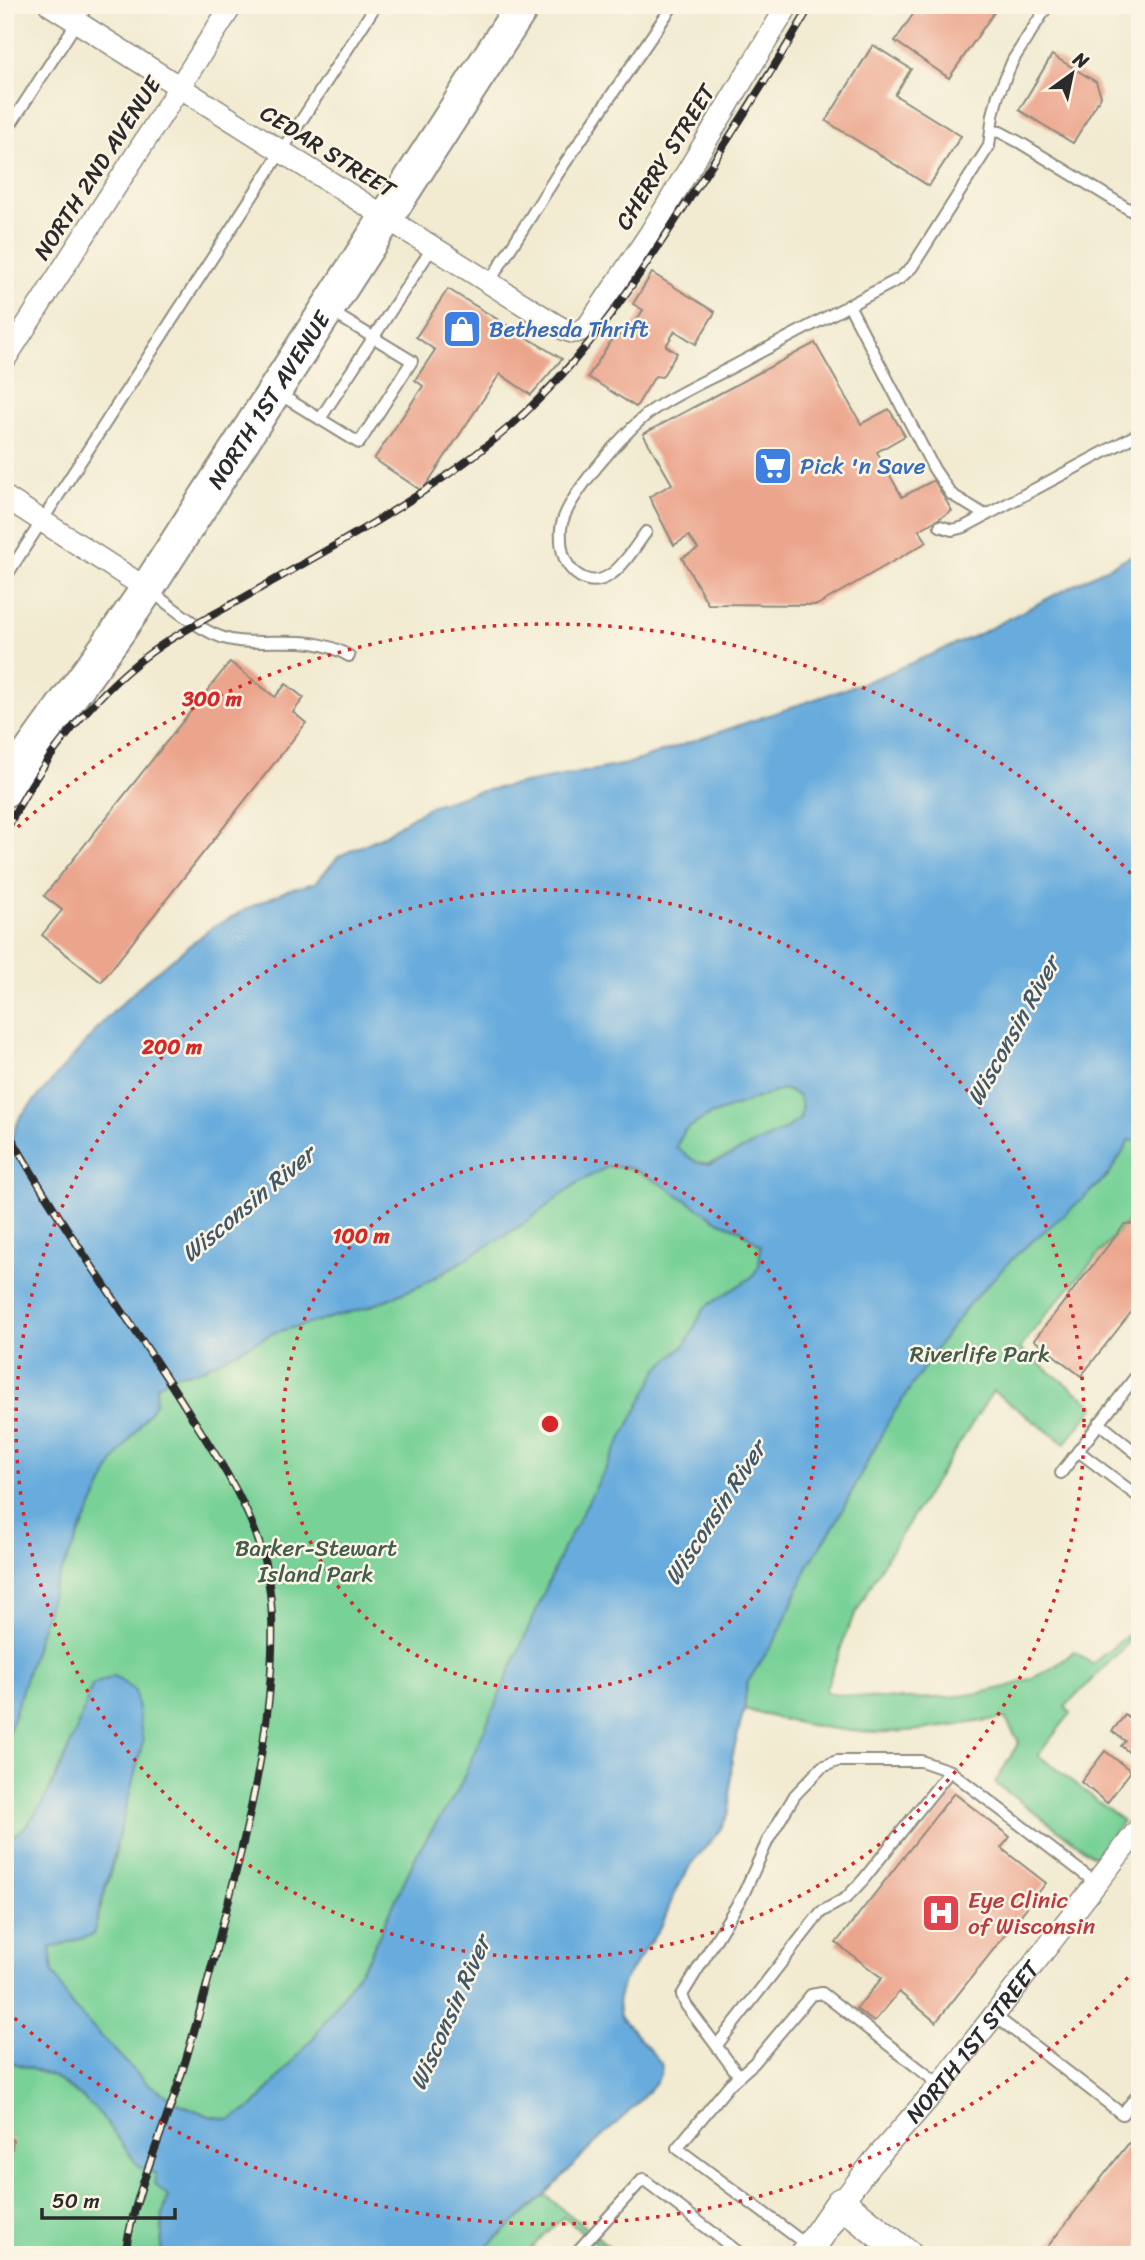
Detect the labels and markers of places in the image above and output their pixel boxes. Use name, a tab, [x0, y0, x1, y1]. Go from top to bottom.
shop icon: Bethesda Thrift	[441, 308, 483, 350]
place label: Bethesda Thrift	[489, 309, 649, 350]
supermarket icon: Pick 'n Save	[752, 445, 794, 487]
place label: Pick 'n Save	[800, 446, 926, 487]
centre of rings	[538, 1412, 562, 1436]
place label: Eye Clinic of Wisconsin	[968, 1880, 1096, 1947]
hospital icon: Eye Clinic of Wisconsin	[920, 1892, 962, 1934]

